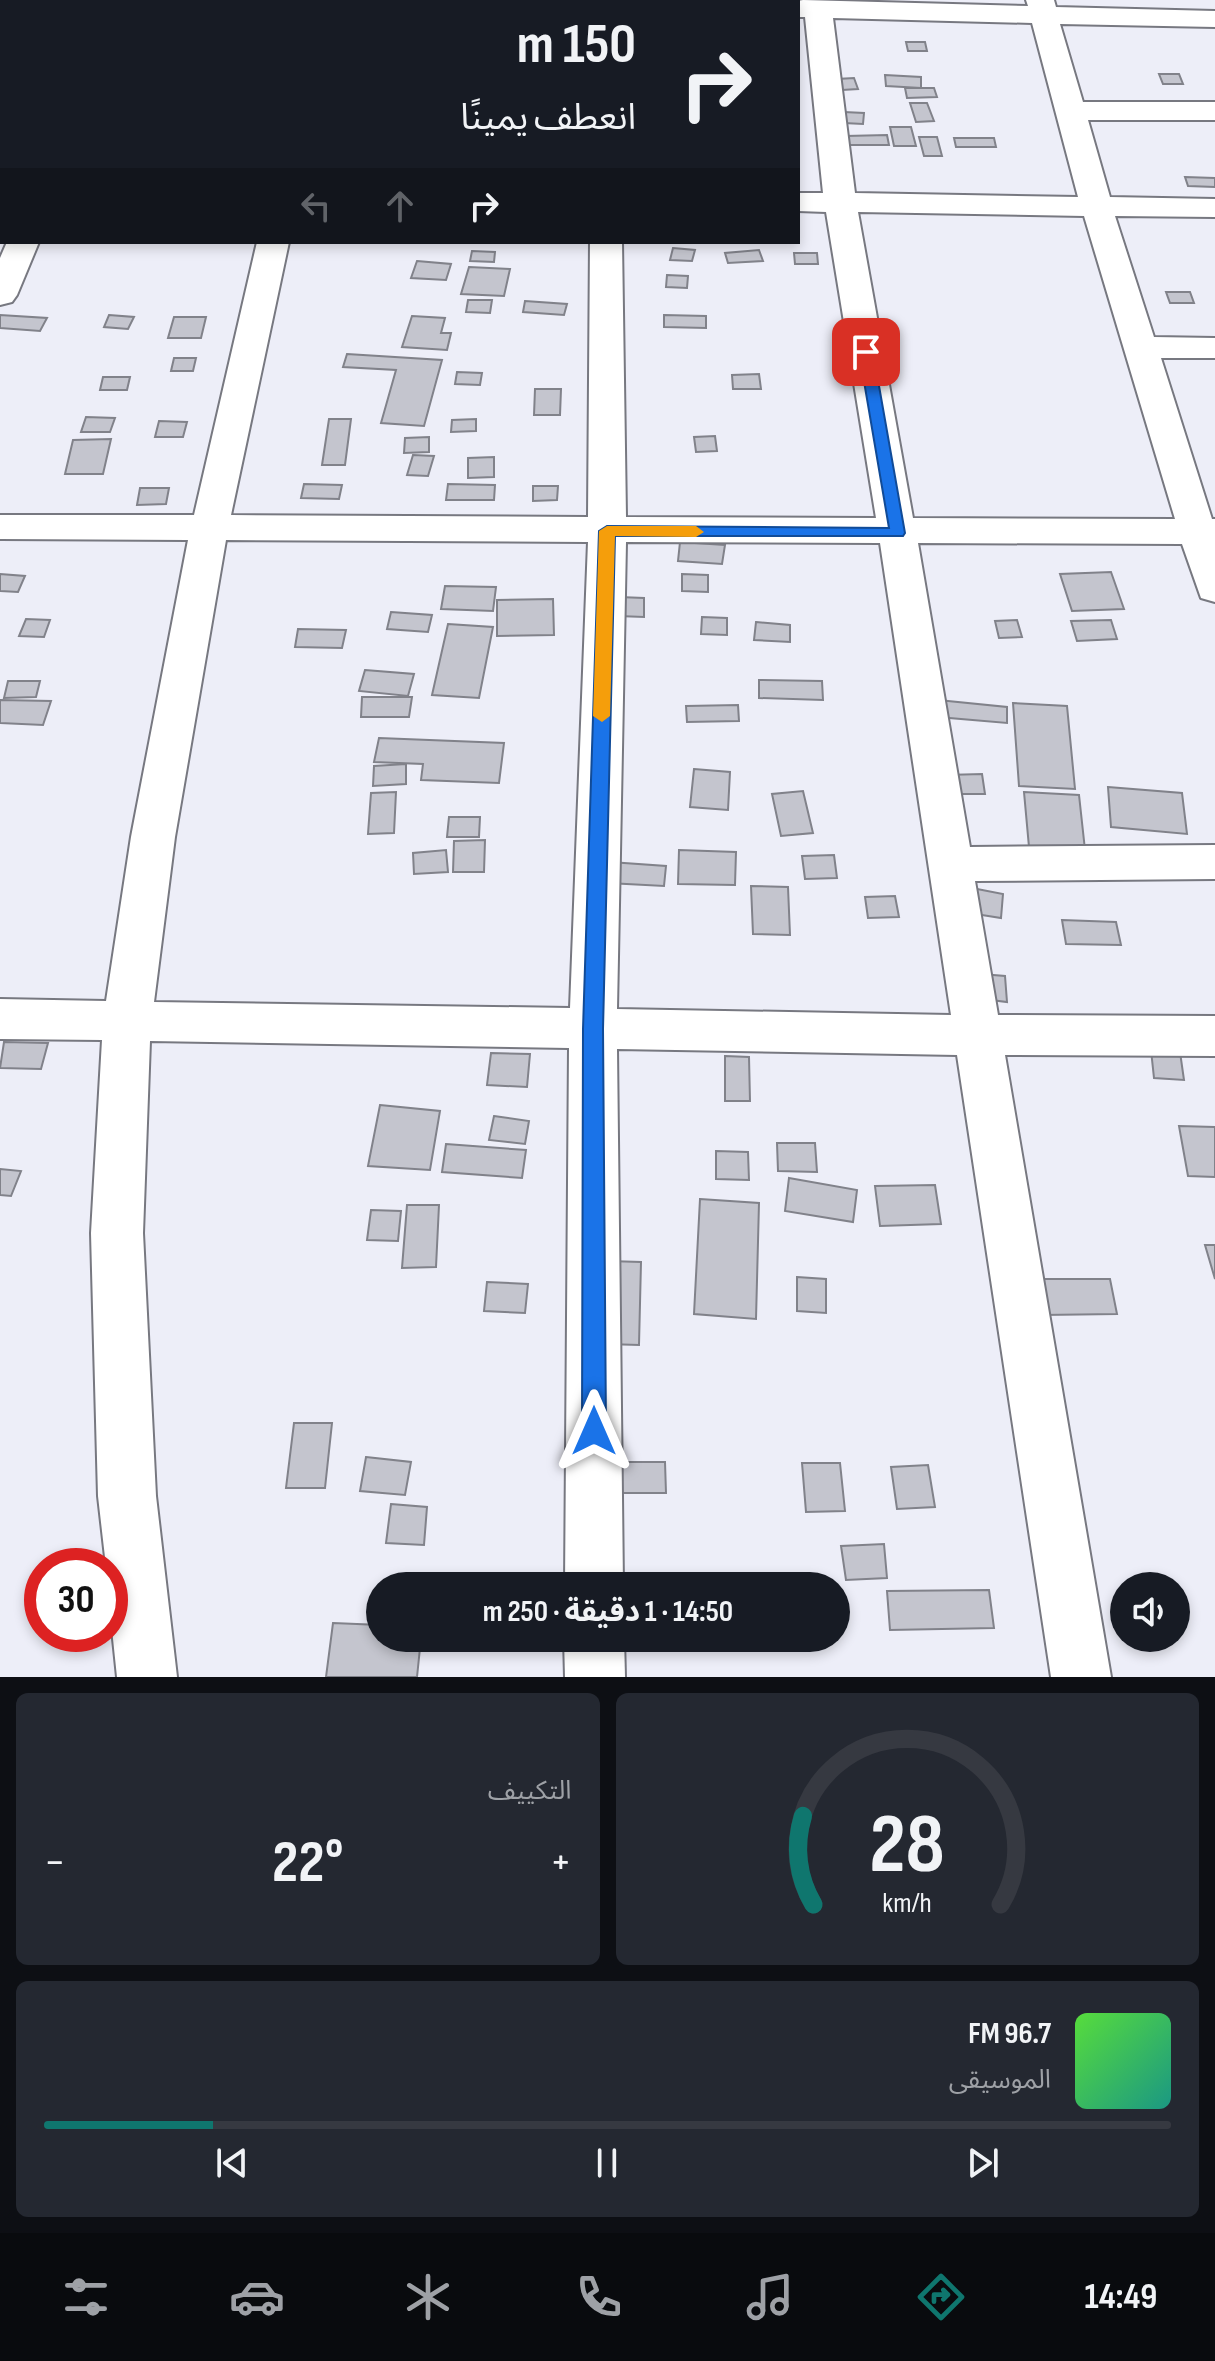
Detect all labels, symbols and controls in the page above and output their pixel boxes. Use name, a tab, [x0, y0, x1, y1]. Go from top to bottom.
text: 150 m	[517, 12, 636, 79]
icon: right	[664, 32, 768, 136]
text: انعطف يمينًا	[460, 97, 636, 140]
icon: left	[294, 184, 338, 228]
icon: ahead	[378, 184, 422, 228]
icon: right	[462, 184, 506, 228]
pin	[832, 318, 900, 386]
icon: arrive	[844, 330, 888, 374]
position arrow	[552, 1389, 636, 1473]
speed limit sign: 30	[24, 1548, 128, 1652]
map controls	[1110, 1572, 1190, 1652]
button: sound	[1110, 1572, 1190, 1652]
text: 14:50 · 1 دقيقة · 250 m	[483, 1594, 733, 1630]
text: التكييف	[488, 1776, 572, 1807]
text: 28	[869, 1796, 945, 1896]
text: 22°	[272, 1827, 344, 1899]
text: −	[44, 1836, 66, 1889]
text: +	[550, 1836, 571, 1889]
text: km/h	[883, 1886, 932, 1921]
text: 96.7 FM	[968, 2016, 1051, 2052]
text: الموسيقى	[949, 2065, 1051, 2096]
icon: previous	[210, 2141, 254, 2185]
icon: pause	[585, 2141, 629, 2185]
icon: next	[961, 2141, 1005, 2185]
icon: filters	[58, 2269, 114, 2325]
icon: car	[229, 2269, 285, 2325]
icon: climate	[400, 2269, 456, 2325]
icon: phone	[571, 2269, 627, 2325]
icon: music	[742, 2269, 798, 2325]
icon: directions	[913, 2269, 969, 2325]
text: 14:49	[1084, 2276, 1157, 2319]

